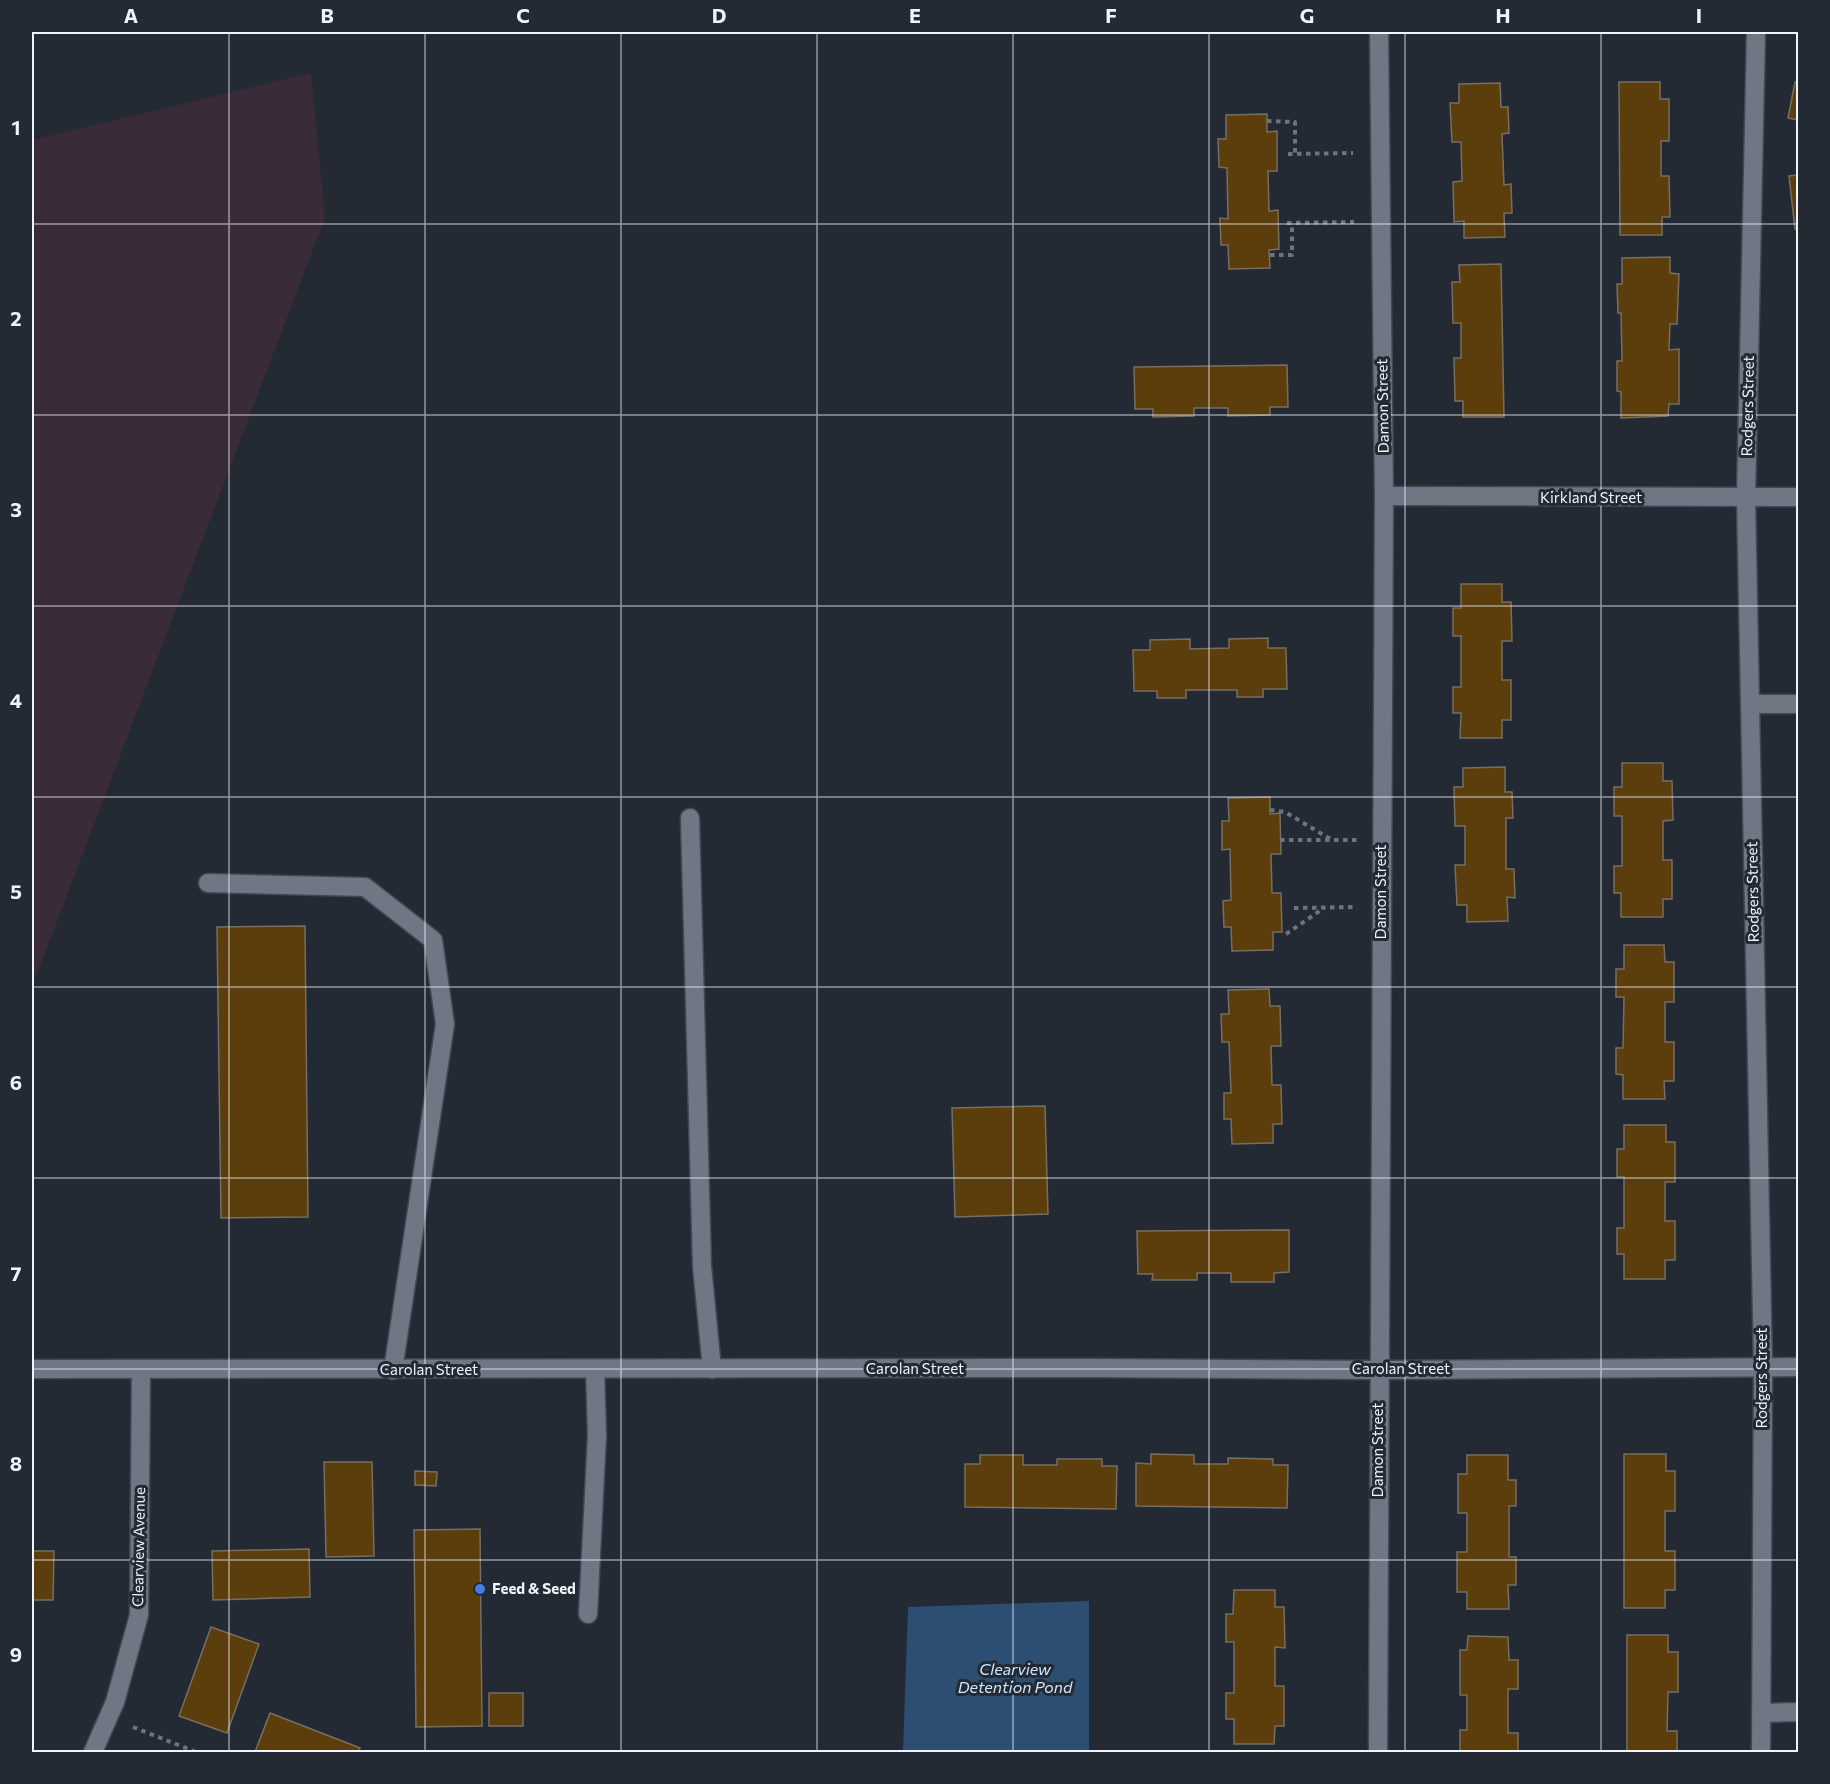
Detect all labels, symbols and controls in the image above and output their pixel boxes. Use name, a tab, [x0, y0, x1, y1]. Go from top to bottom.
text: A	[124, 3, 138, 27]
text: B	[320, 3, 334, 27]
text: C	[516, 3, 530, 27]
text: D	[712, 3, 726, 27]
text: E	[909, 3, 921, 27]
text: F	[1105, 3, 1117, 27]
text: G	[1300, 3, 1314, 27]
text: H	[1496, 3, 1511, 27]
text: I	[1696, 3, 1702, 27]
text: 1	[11, 115, 21, 139]
text: 2	[10, 306, 22, 330]
street label: Rodgers Street	[1737, 355, 1757, 457]
street label: Damon Street	[1372, 358, 1392, 454]
street label: Kirkland Street	[1540, 488, 1642, 506]
text: 3	[10, 497, 22, 521]
text: 4	[10, 688, 22, 712]
street label: Rodgers Street	[1742, 841, 1762, 943]
street label: Damon Street	[1371, 845, 1389, 939]
text: 5	[10, 879, 22, 903]
text: 6	[10, 1070, 22, 1094]
text: 7	[11, 1261, 22, 1285]
street label: Rodgers Street	[1752, 1328, 1770, 1428]
street label: Carolan Street	[866, 1359, 964, 1377]
street label: Carolan Street	[1352, 1359, 1450, 1377]
street label: Carolan Street	[380, 1360, 478, 1378]
street label: Damon Street	[1368, 1403, 1386, 1497]
text: 8	[10, 1451, 22, 1475]
street label: Clearview Avenue	[128, 1487, 148, 1607]
place label: Feed & Seed	[492, 1579, 576, 1597]
marker: Feed & Seed	[473, 1582, 487, 1596]
text: 9	[10, 1642, 22, 1666]
water label: Clearview Detention Pond	[958, 1659, 1073, 1696]

